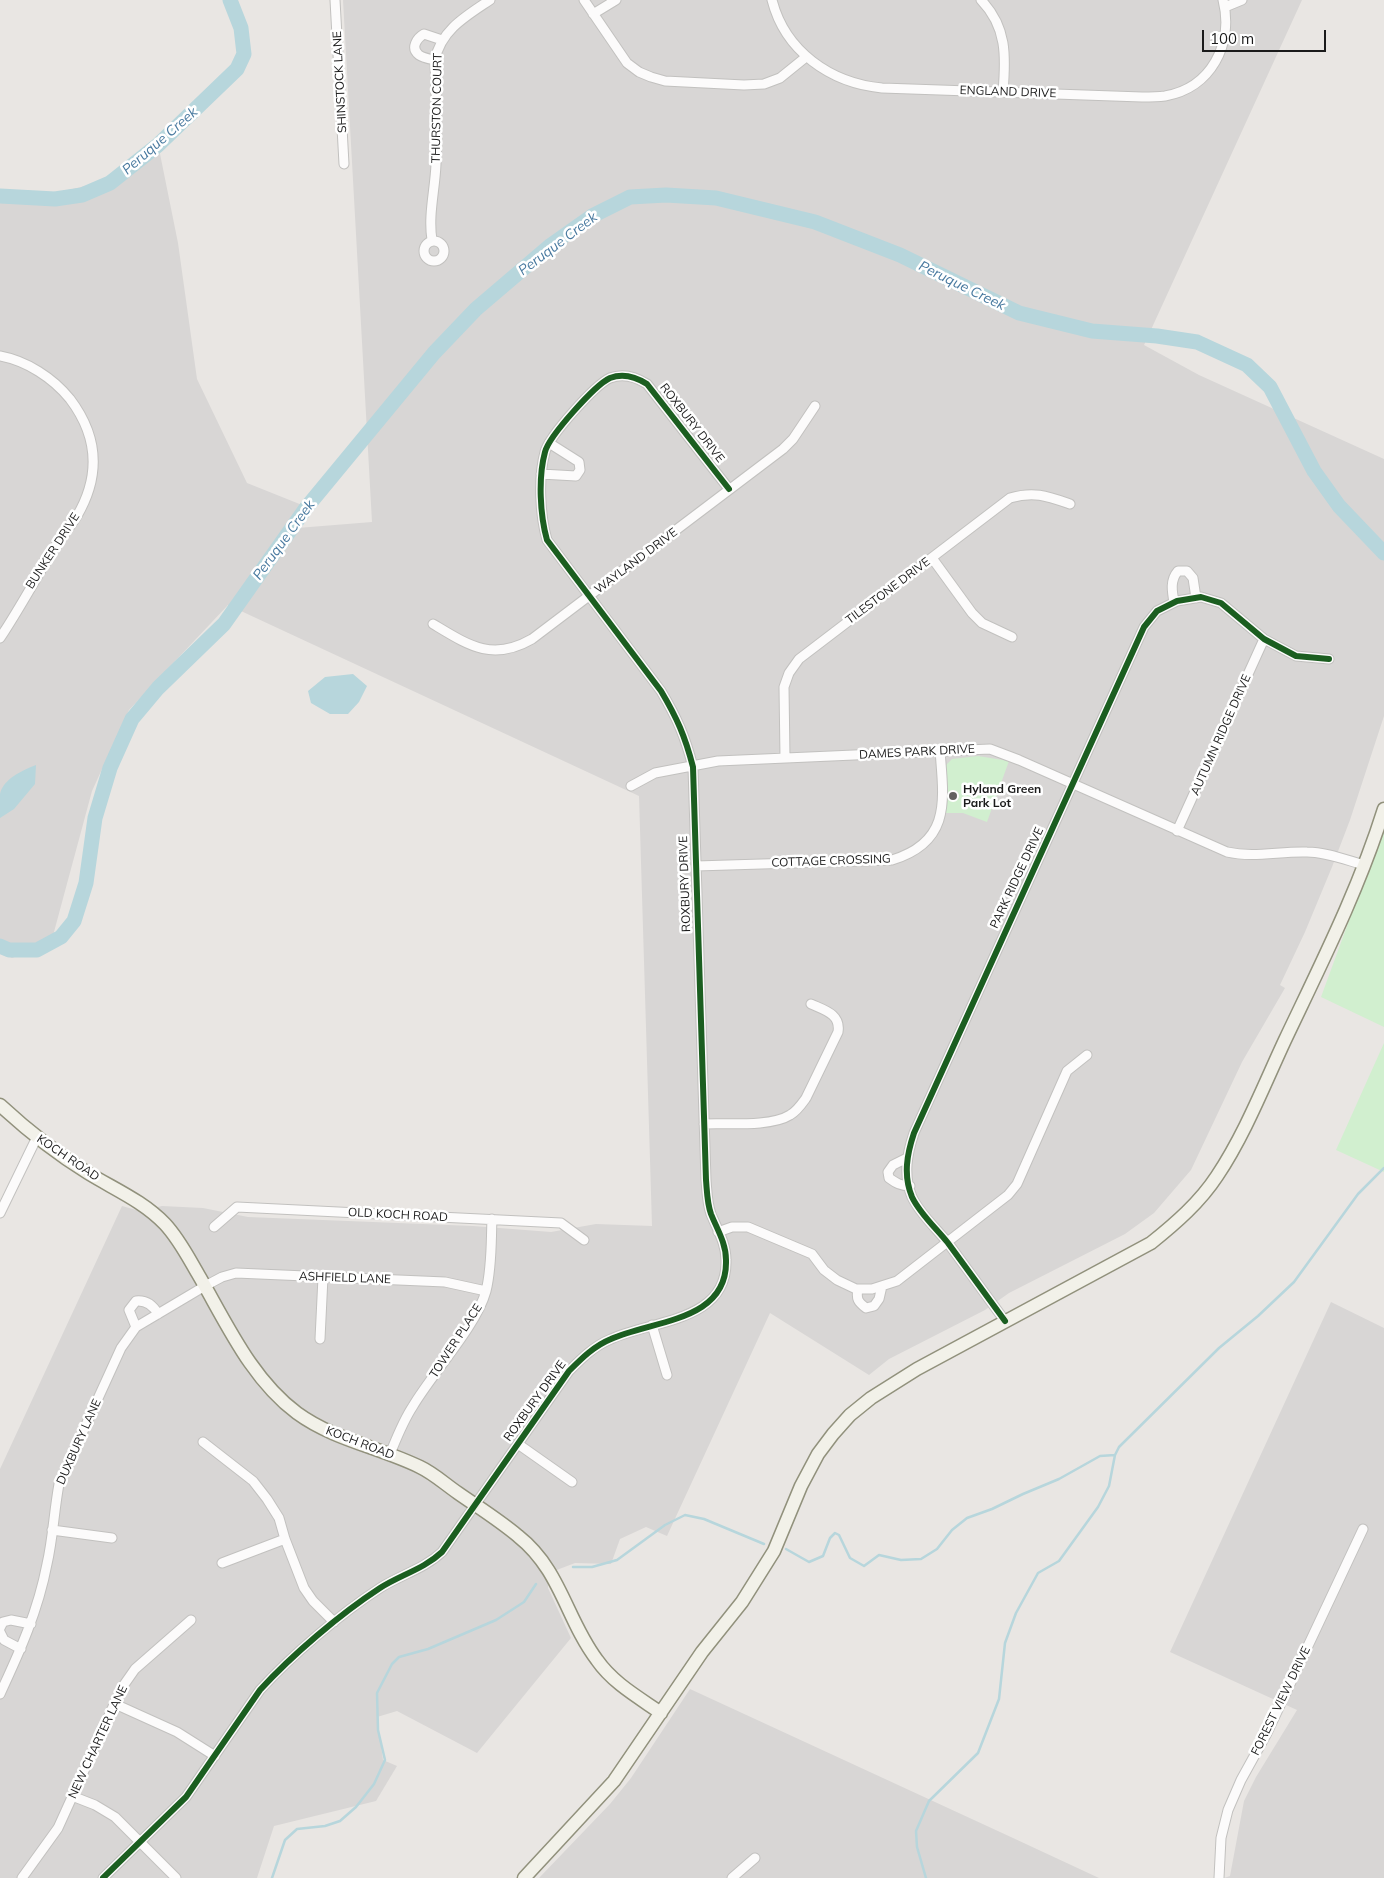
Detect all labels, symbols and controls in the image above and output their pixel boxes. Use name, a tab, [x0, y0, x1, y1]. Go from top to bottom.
scale bar	[1204, 20, 1328, 52]
text: 100 m	[1210, 29, 1254, 48]
street label: SHINSTOCK LANE	[330, 31, 350, 133]
street label: THURSTON COURT	[429, 53, 445, 163]
street label: ENGLAND DRIVE	[959, 83, 1057, 101]
water label: Peruque Creek	[119, 104, 201, 178]
water label: Peruque Creek	[515, 209, 601, 279]
water label: Peruque Creek	[916, 258, 1008, 314]
street label: ROXBURY DRIVE	[657, 381, 727, 465]
water label: Peruque Creek	[249, 497, 319, 583]
street label: BUNKER DRIVE	[23, 510, 83, 592]
street label: WAYLAND DRIVE	[592, 525, 680, 597]
street label: TILESTONE DRIVE	[843, 555, 933, 627]
street label: AUTUMN RIDGE DRIVE	[1188, 672, 1254, 798]
street label: DAMES PARK DRIVE	[859, 742, 975, 762]
place label: Hyland Green Park Lot	[963, 782, 1041, 810]
marker: Hyland Green Park Lot	[947, 790, 959, 802]
street label: PARK RIDGE DRIVE	[987, 825, 1047, 931]
street label: ROXBURY DRIVE	[676, 836, 694, 932]
street label: COTTAGE CROSSING	[771, 852, 891, 870]
street label: KOCH ROAD	[34, 1132, 102, 1184]
street label: OLD KOCH ROAD	[348, 1205, 448, 1225]
street label: ASHFIELD LANE	[299, 1269, 391, 1287]
street label: TOWER PLACE	[427, 1301, 485, 1381]
street label: ROXBURY DRIVE	[501, 1358, 569, 1444]
street label: DUXBURY LANE	[54, 1397, 104, 1487]
street label: KOCH ROAD	[324, 1423, 396, 1463]
street label: FOREST VIEW DRIVE	[1248, 1644, 1314, 1758]
street label: NEW CHARTER LANE	[65, 1683, 131, 1801]

